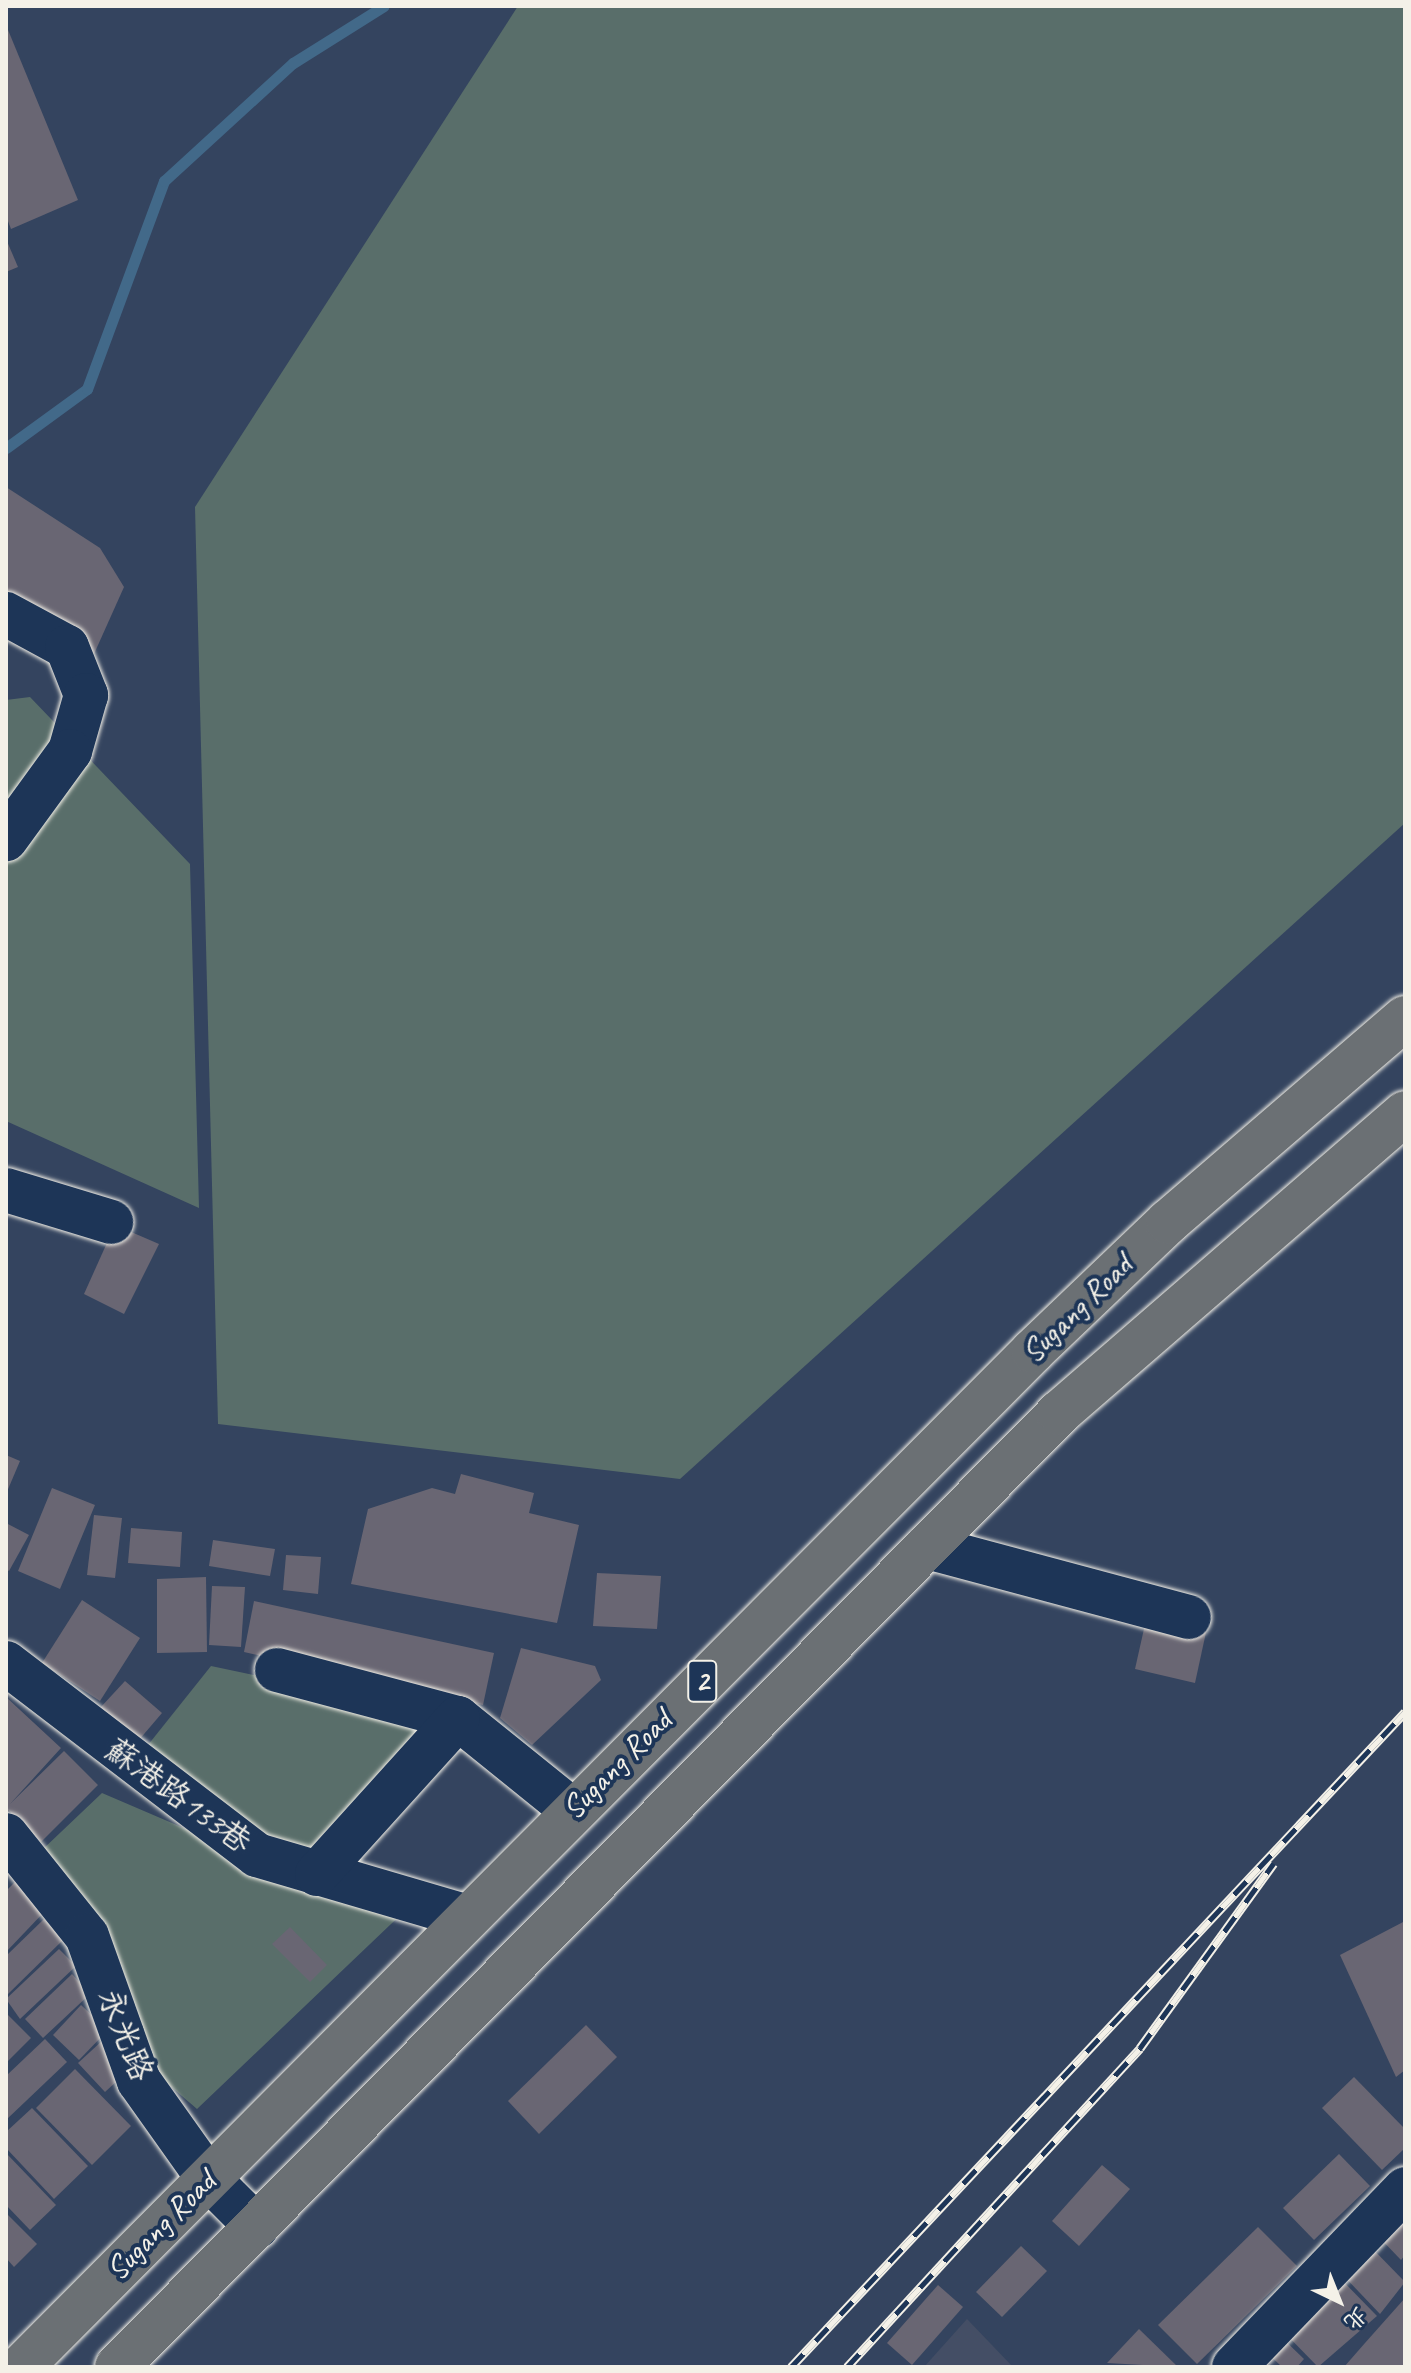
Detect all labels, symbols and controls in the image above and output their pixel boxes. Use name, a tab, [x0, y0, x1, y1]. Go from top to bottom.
street label: Sugang Road	[1014, 1247, 1140, 1371]
road number: 2	[686, 1655, 718, 1707]
street label: Sugang Road	[555, 1703, 679, 1827]
street label: 蘇港路133巷	[97, 1730, 259, 1862]
street label: 永光路	[89, 1983, 161, 2087]
street label: Sugang Road	[99, 2164, 223, 2288]
north arrow	[1299, 2261, 1379, 2341]
text: 北	[1338, 2301, 1373, 2336]

